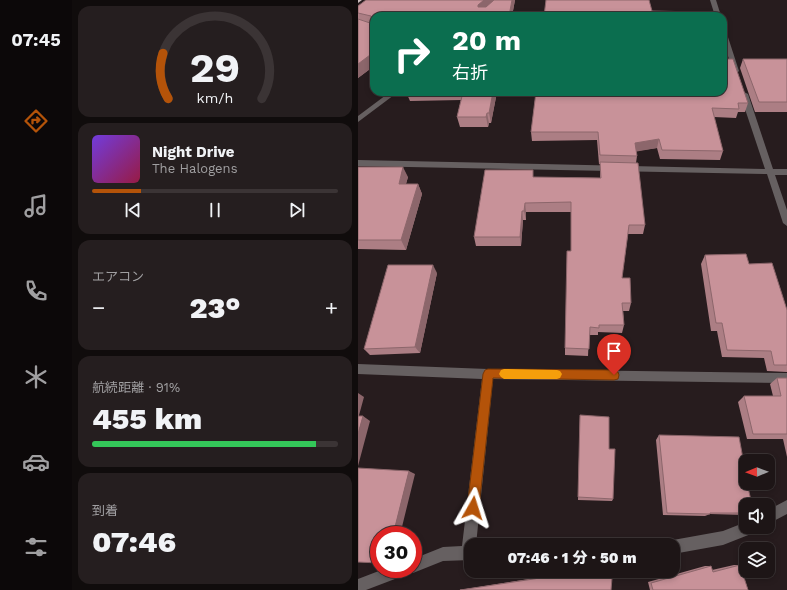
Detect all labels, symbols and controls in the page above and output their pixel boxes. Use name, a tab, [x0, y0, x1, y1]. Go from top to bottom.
text: 20 m	[452, 24, 521, 57]
icon: right	[386, 28, 438, 80]
text: 07:45	[11, 29, 61, 50]
text: 29	[190, 43, 240, 92]
text: 右折	[452, 62, 488, 83]
text: km/h	[197, 90, 233, 106]
icon: directions	[22, 107, 50, 135]
text: Night Drive	[152, 143, 235, 161]
text: The Halogens	[152, 161, 238, 176]
icon: music	[22, 192, 50, 220]
icon: previous	[122, 199, 144, 221]
icon: pause	[204, 199, 226, 221]
icon: next	[286, 199, 308, 221]
text: エアコン	[92, 269, 144, 284]
icon: phone	[22, 277, 50, 305]
text: 23°	[189, 290, 241, 325]
text: −	[92, 295, 105, 320]
text: +	[325, 295, 338, 320]
pin	[597, 334, 631, 375]
icon: arrive	[603, 340, 625, 362]
icon: climate	[22, 363, 50, 391]
text: 航続距離 · 91%	[92, 380, 180, 395]
text: 455 km	[92, 401, 202, 436]
icon: car	[22, 448, 50, 476]
north arrow	[739, 454, 775, 490]
map controls	[739, 454, 775, 578]
position arrow	[452, 487, 494, 529]
button: sound	[739, 498, 775, 534]
text: 到着	[92, 503, 118, 518]
text: 07:46	[92, 524, 176, 559]
speed limit sign: 30	[370, 526, 422, 578]
icon: filters	[22, 533, 50, 561]
button: layers	[739, 542, 775, 578]
text: 07:46 · 1 分 · 50 m	[507, 549, 637, 567]

